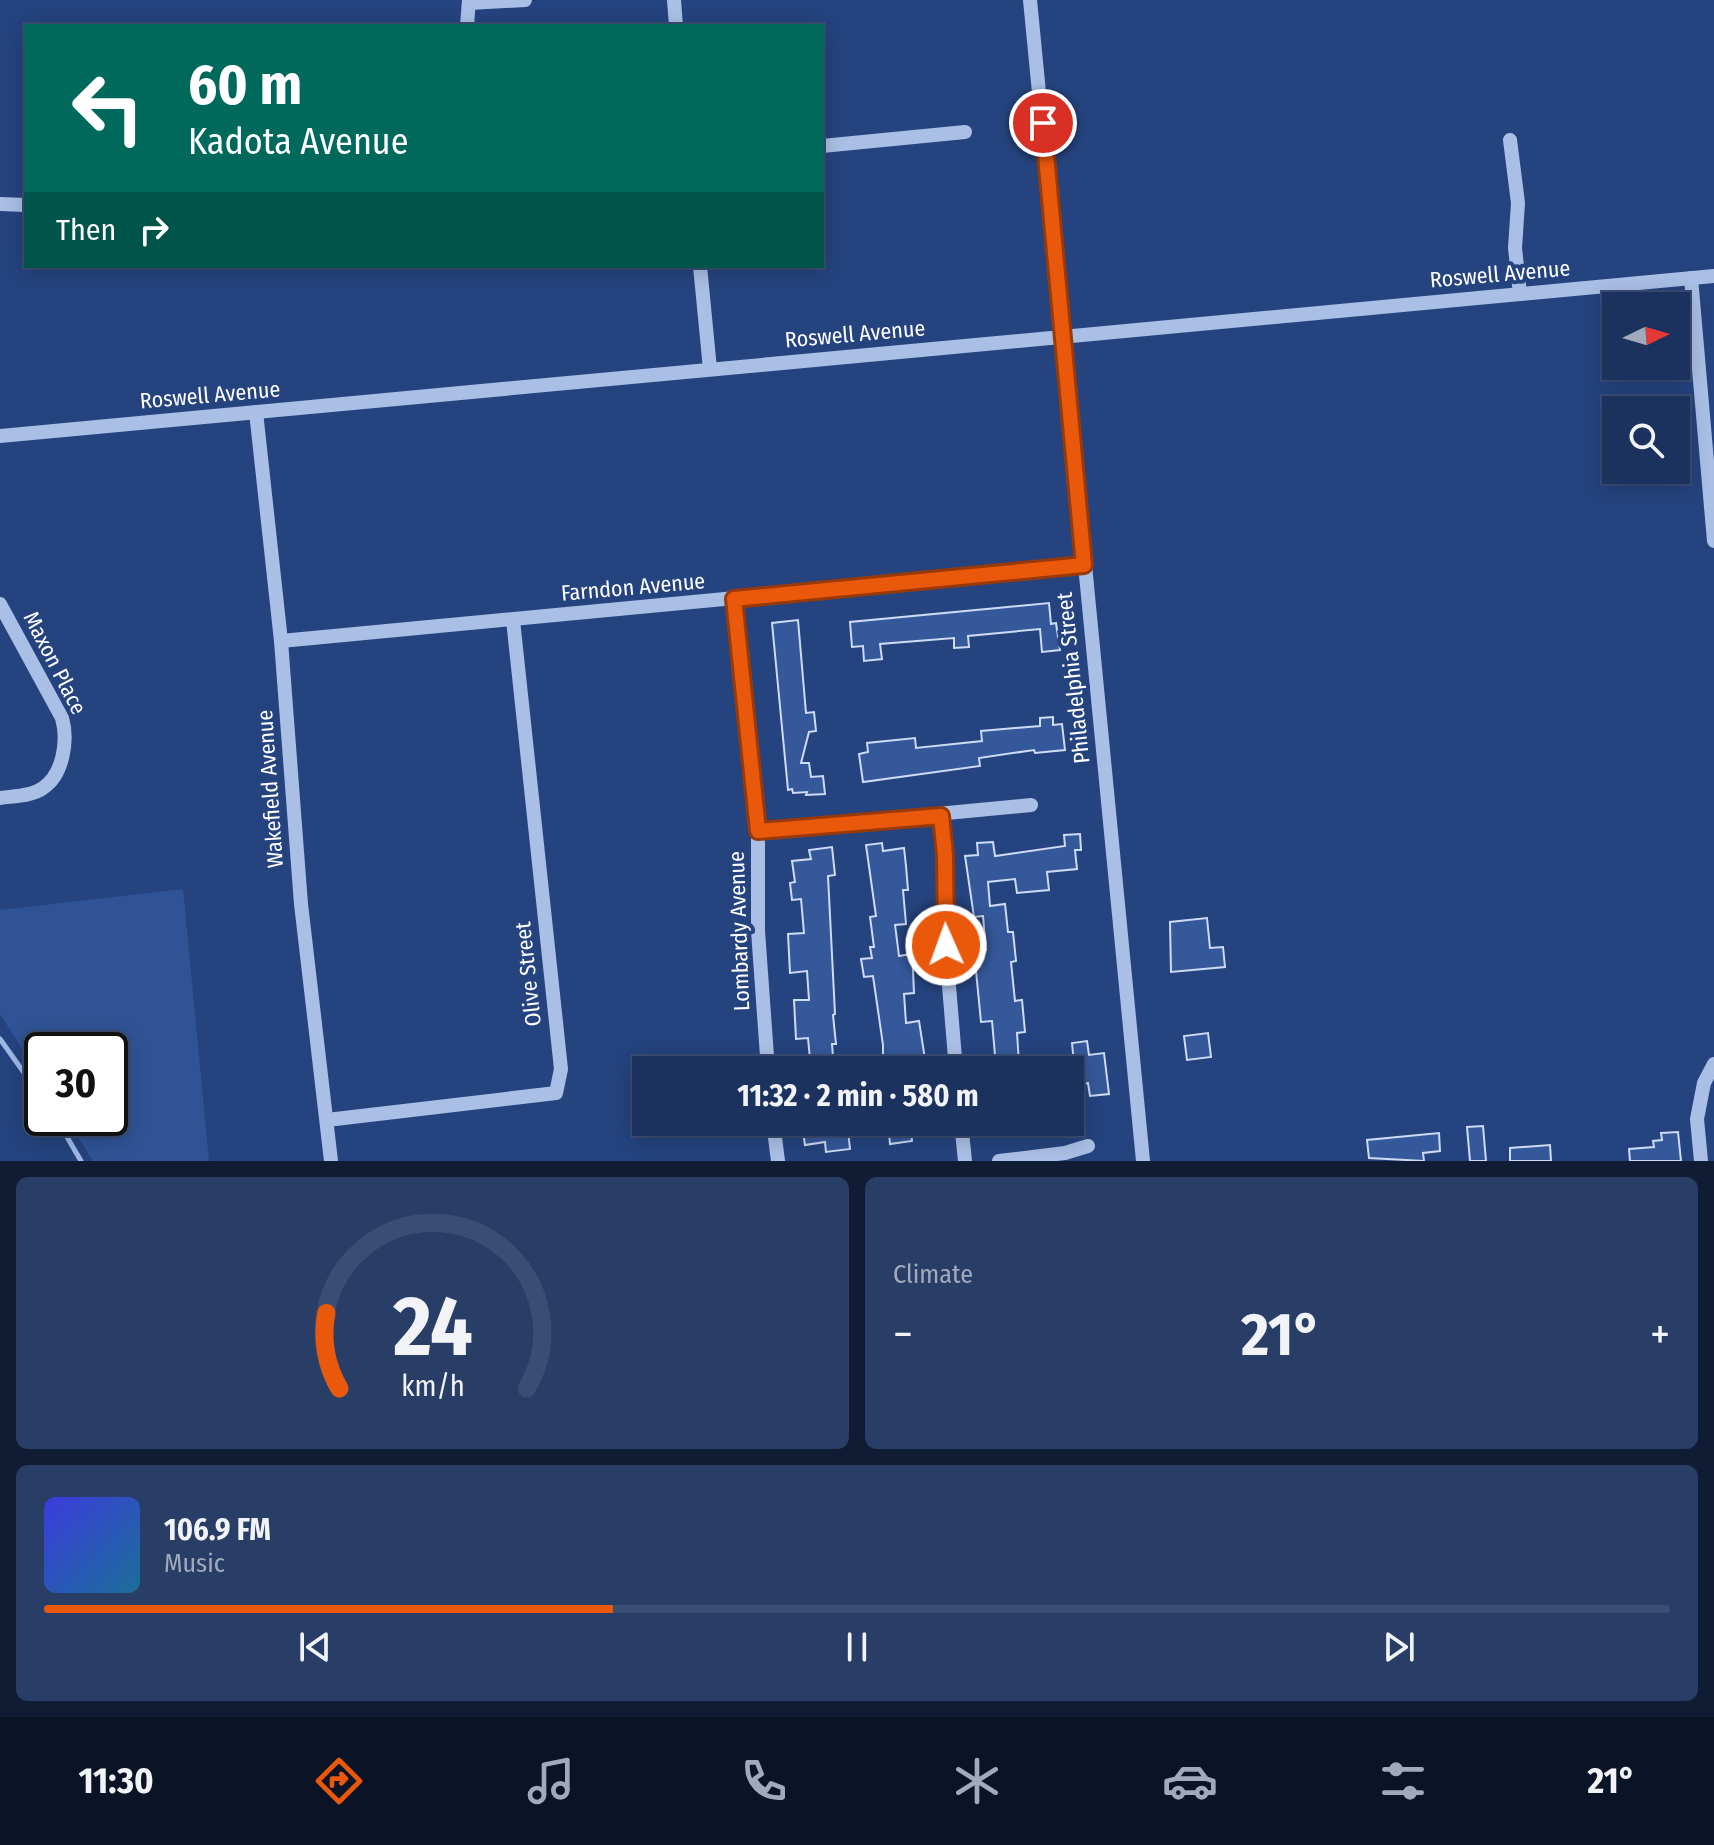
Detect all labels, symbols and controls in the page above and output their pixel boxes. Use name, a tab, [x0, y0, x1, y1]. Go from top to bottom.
text: 60 m	[188, 52, 302, 119]
icon: left	[56, 56, 160, 160]
pin	[1009, 89, 1077, 157]
icon: arrive	[1021, 101, 1065, 145]
text: Kadota Avenue	[188, 120, 408, 164]
icon: right	[132, 208, 176, 252]
text: Then	[56, 212, 116, 248]
street label: Roswell Avenue	[1429, 254, 1571, 294]
north arrow	[1602, 292, 1690, 380]
map controls	[1602, 292, 1690, 484]
street label: Roswell Avenue	[784, 314, 926, 354]
street label: Roswell Avenue	[139, 375, 281, 415]
button: search	[1602, 396, 1690, 484]
street label: Farndon Avenue	[560, 567, 706, 607]
street label: Philadelphia Street	[1050, 590, 1095, 765]
street label: Maxon Place	[18, 607, 92, 719]
street label: Wakefield Avenue	[251, 709, 289, 869]
street label: Lombardy Avenue	[723, 851, 755, 1011]
position arrow	[904, 903, 988, 987]
street label: Olive Street	[509, 920, 547, 1028]
speed limit sign: 30	[24, 1032, 128, 1136]
text: 11:32 · 2 min · 580 m	[737, 1078, 979, 1114]
text: Climate	[893, 1259, 973, 1290]
text: 24	[392, 1277, 472, 1377]
text: 21°	[1241, 1299, 1322, 1371]
text: −	[893, 1308, 913, 1361]
text: +	[1650, 1308, 1670, 1361]
text: km/h	[401, 1369, 464, 1404]
text: 106.9 FM	[164, 1512, 271, 1548]
text: Music	[164, 1548, 225, 1579]
icon: previous	[293, 1625, 337, 1669]
icon: pause	[835, 1625, 879, 1669]
icon: next	[1377, 1625, 1421, 1669]
icon: directions	[311, 1753, 367, 1809]
icon: music	[523, 1753, 579, 1809]
icon: phone	[736, 1753, 792, 1809]
icon: climate	[949, 1753, 1005, 1809]
icon: car	[1162, 1753, 1218, 1809]
icon: filters	[1375, 1753, 1431, 1809]
text: 11:30	[78, 1759, 154, 1803]
text: 21°	[1587, 1759, 1636, 1803]

